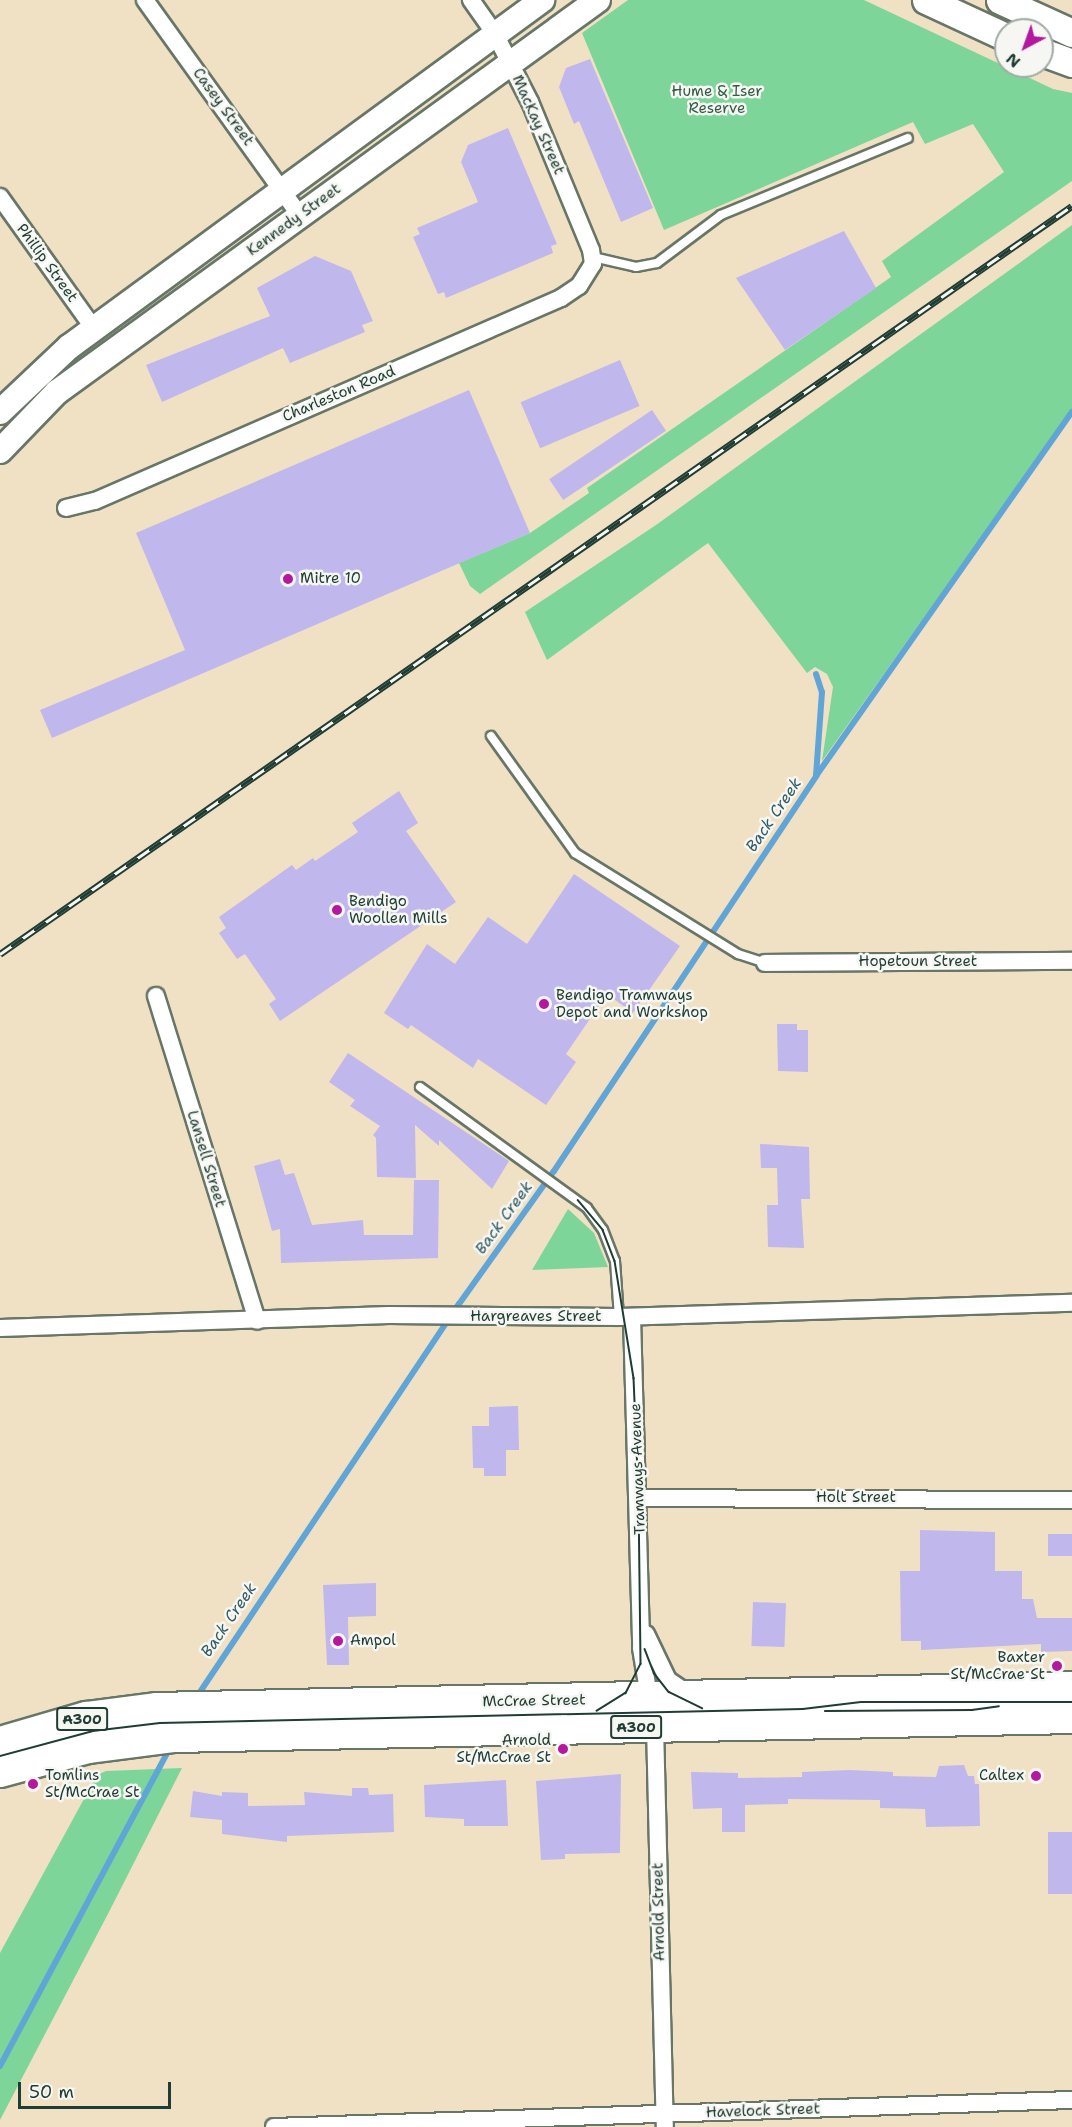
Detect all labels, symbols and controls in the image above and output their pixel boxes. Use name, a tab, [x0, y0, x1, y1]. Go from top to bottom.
north arrow	[994, 18, 1054, 78]
text: N	[1001, 48, 1025, 73]
street label: Casey Street	[189, 65, 257, 149]
street label: MacKay Street	[508, 72, 568, 178]
park label: Hume & Iser Reserve	[672, 82, 762, 117]
street label: Kennedy Street	[244, 180, 344, 260]
street label: Phillip Street	[13, 220, 81, 306]
street label: Charleston Road	[280, 362, 398, 426]
place label: Mitre 10	[300, 570, 361, 588]
marker: Mitre 10	[281, 572, 295, 586]
water label: Back Creek	[742, 774, 806, 856]
place label: Bendigo Woollen Mills	[349, 892, 447, 927]
marker: Bendigo Woollen Mills	[330, 903, 344, 917]
street label: Hopetoun Street	[859, 953, 977, 971]
place label: Bendigo Tramways Depot and Workshop	[556, 986, 708, 1021]
marker: Bendigo Tramways Depot and Workshop	[537, 997, 551, 1011]
street label: Lansell Street	[183, 1108, 229, 1210]
water label: Back Creek	[471, 1178, 537, 1258]
street label: Hargreaves Street	[470, 1308, 602, 1326]
street label: Tramways Avenue	[627, 1403, 649, 1535]
street label: Holt Street	[816, 1489, 896, 1507]
water label: Back Creek	[197, 1579, 261, 1661]
place label: Ampol	[350, 1632, 396, 1650]
marker: Ampol	[331, 1634, 345, 1648]
place label: Baxter St/McCrae St	[950, 1648, 1045, 1683]
marker: Baxter St/McCrae St	[1050, 1659, 1064, 1673]
street label: McCrae Street	[482, 1691, 586, 1711]
road number: A300	[55, 1708, 109, 1730]
road number: A300	[609, 1716, 663, 1738]
place label: Arnold St/McCrae St	[456, 1731, 551, 1766]
marker: Arnold St/McCrae St	[556, 1742, 570, 1756]
place label: Tomlins St/McCrae St	[45, 1766, 140, 1801]
place label: Caltex	[979, 1767, 1024, 1785]
marker: Caltex	[1029, 1769, 1043, 1783]
marker: Tomlins St/McCrae St	[26, 1777, 40, 1791]
street label: Arnold Street	[649, 1863, 669, 1961]
scale bar	[21, 2070, 174, 2108]
text: 50 m	[29, 2080, 74, 2104]
street label: Havelock Street	[706, 2100, 820, 2122]

